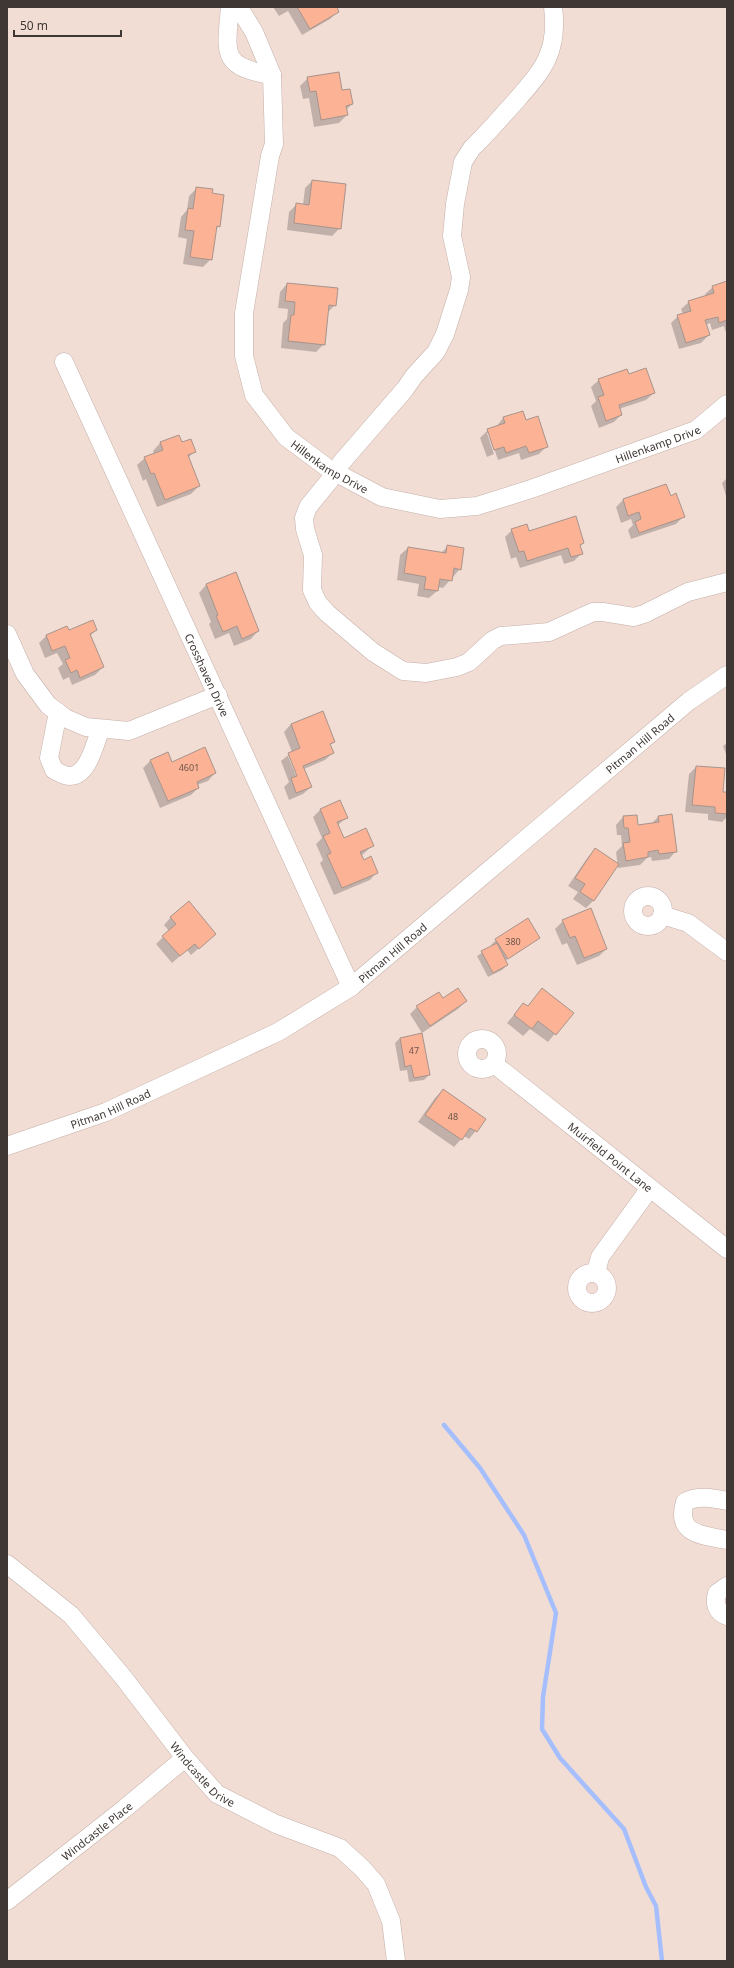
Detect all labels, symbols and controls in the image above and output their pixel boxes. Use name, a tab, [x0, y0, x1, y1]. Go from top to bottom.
scale bar	[14, 12, 121, 38]
text: 50 m	[20, 17, 48, 34]
street label: Hillenkamp Drive	[613, 422, 704, 466]
street label: Hillenkamp Drive	[288, 436, 371, 496]
street label: Crosshaven Drive	[182, 630, 233, 719]
street label: Pitman Hill Road	[602, 710, 677, 776]
house number: 4601	[179, 761, 199, 774]
street label: Pitman Hill Road	[355, 919, 430, 986]
house number: 380	[505, 935, 521, 948]
house number: 47	[409, 1044, 419, 1057]
street label: Pitman Hill Road	[68, 1085, 153, 1131]
house number: 48	[448, 1110, 458, 1123]
street label: Muirfield Point Lane	[565, 1118, 656, 1195]
street label: Windcastle Drive	[167, 1738, 238, 1809]
street label: Windcastle Place	[58, 1798, 135, 1863]

